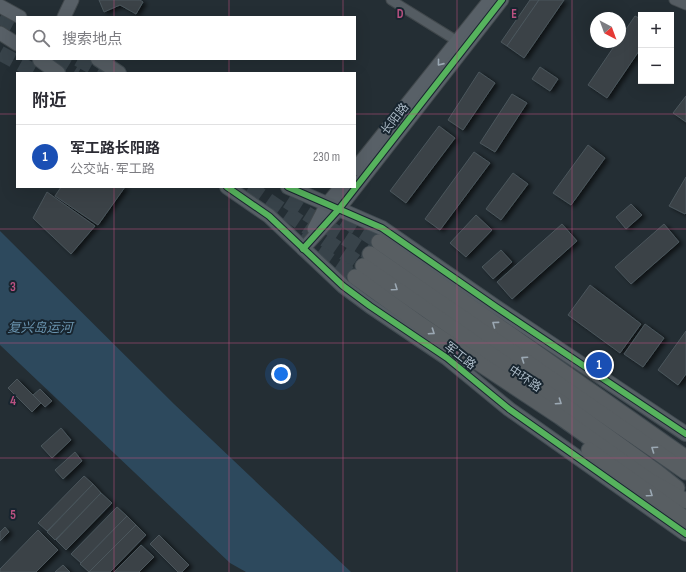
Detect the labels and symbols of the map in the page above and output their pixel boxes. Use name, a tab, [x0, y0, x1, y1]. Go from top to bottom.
text: D	[397, 6, 404, 22]
text: E	[511, 6, 517, 22]
north arrow	[590, 12, 626, 48]
one-way arrow	[437, 59, 444, 66]
street label: 长阳路	[378, 100, 412, 138]
text: 3	[10, 279, 16, 295]
one-way arrow	[390, 283, 397, 290]
water label: 复兴岛运河	[7, 320, 75, 336]
one-way arrow	[492, 321, 499, 328]
one-way arrow	[428, 327, 435, 335]
street label: 军工路	[441, 339, 479, 373]
pin: 1	[586, 350, 612, 380]
one-way arrow	[521, 356, 528, 364]
street label: 中环路	[506, 363, 544, 395]
your location	[271, 364, 291, 384]
text: 4	[10, 393, 16, 409]
one-way arrow	[555, 397, 562, 405]
one-way arrow	[651, 446, 658, 454]
one-way arrow	[646, 489, 653, 496]
text: 5	[10, 507, 16, 523]

